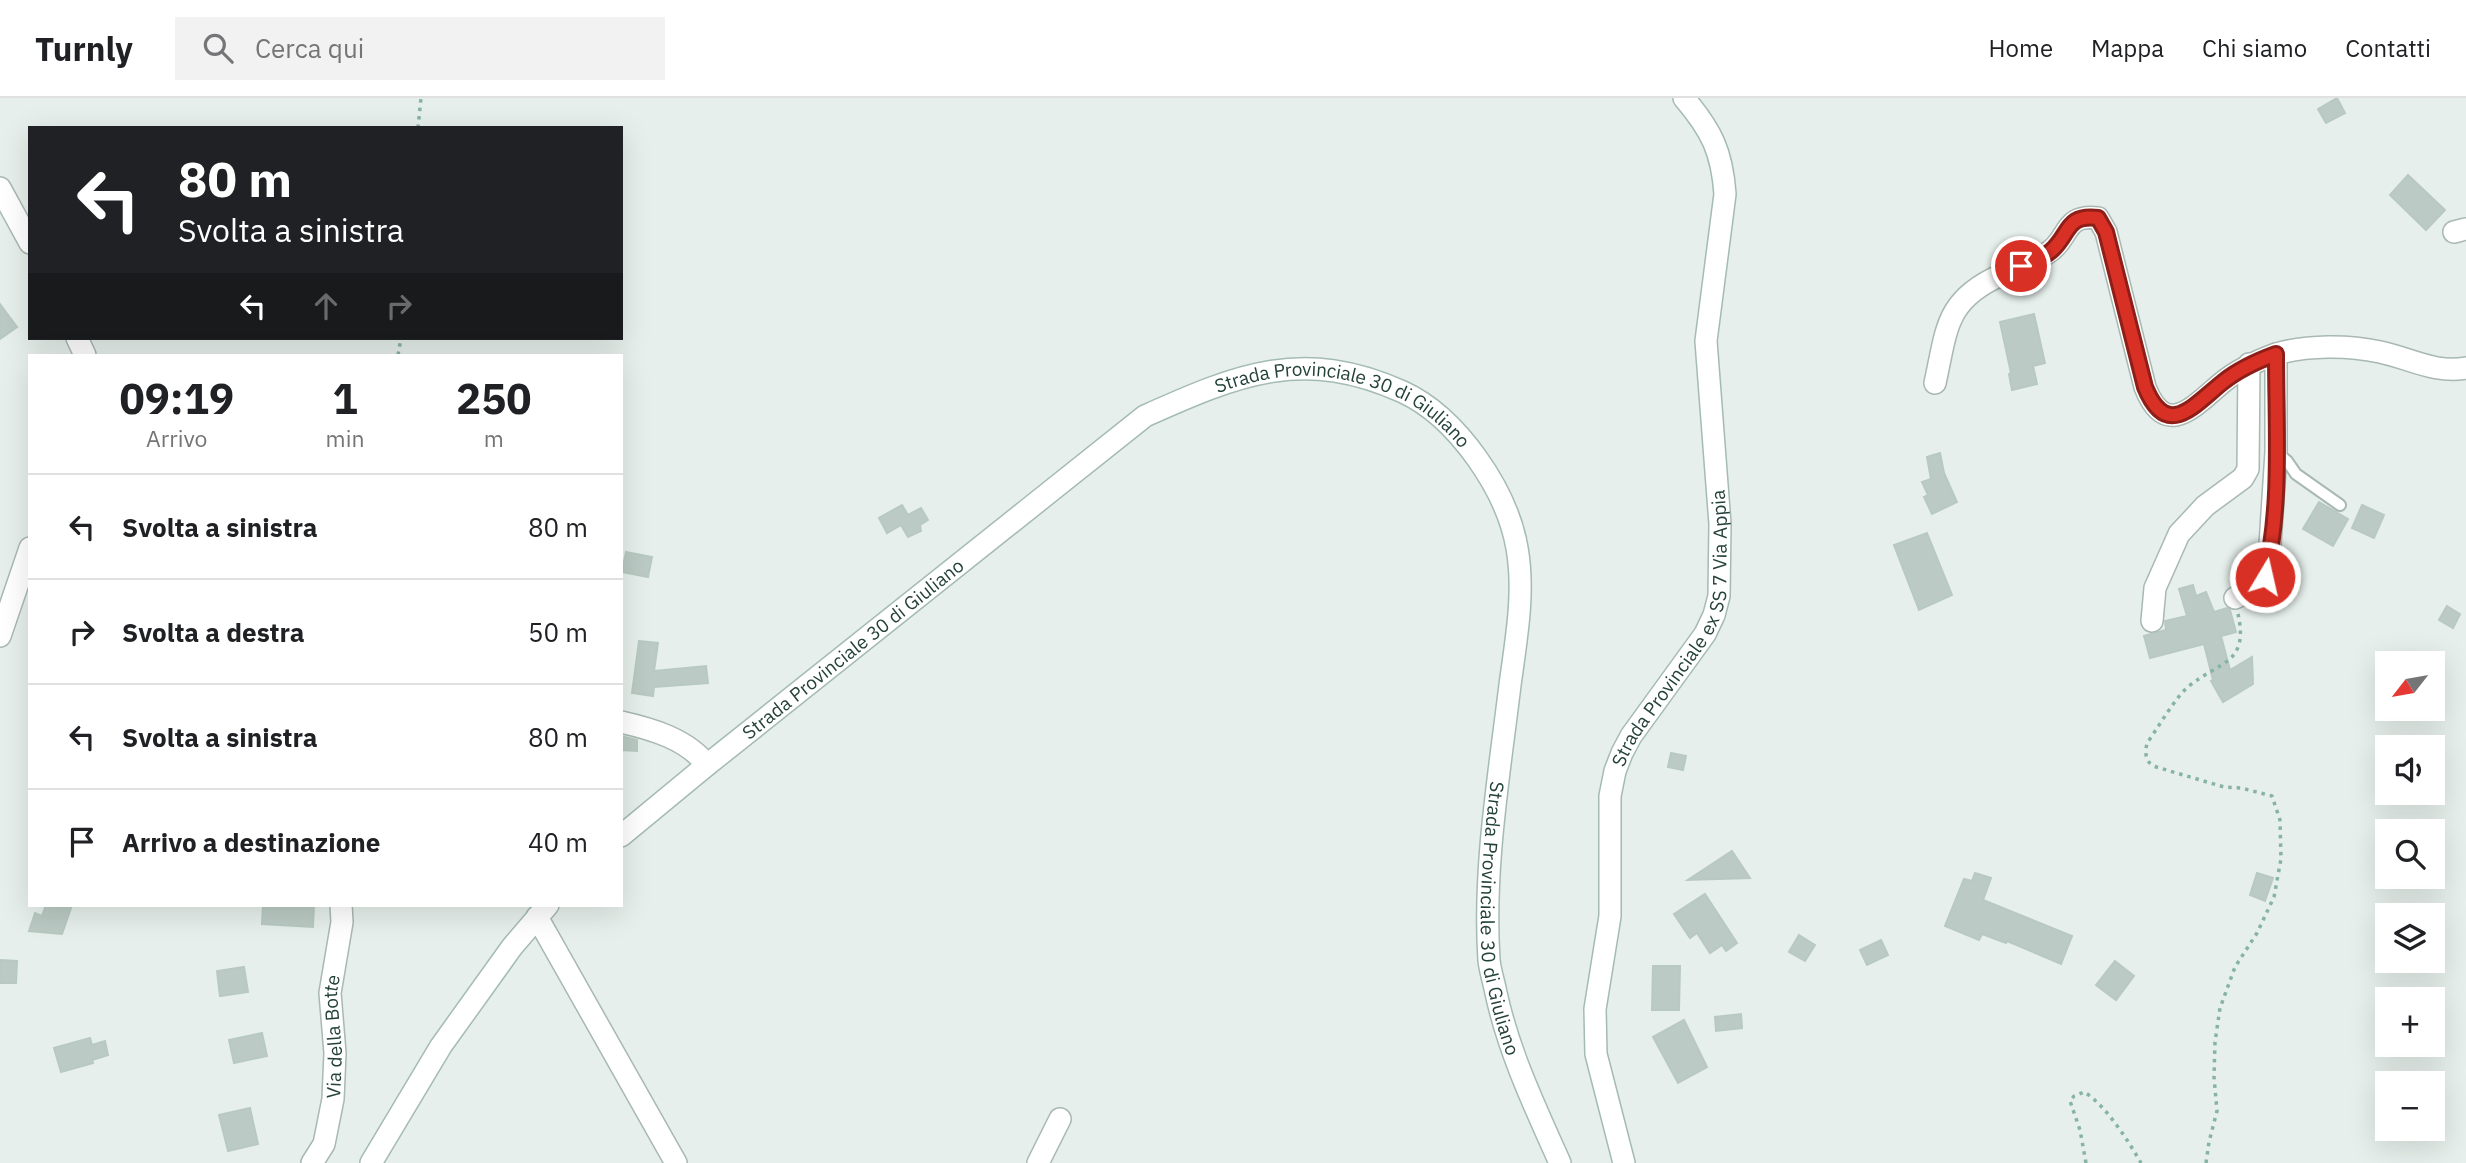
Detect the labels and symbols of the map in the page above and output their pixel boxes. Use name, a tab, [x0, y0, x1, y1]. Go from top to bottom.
pin	[1991, 236, 2051, 296]
street label: Strada Provinciale 30 di Giuliano	[1211, 357, 1476, 452]
street label: Strada Provinciale ex SS 7 Via Appia	[1606, 489, 1732, 770]
position arrow	[2228, 540, 2302, 614]
street label: Strada Provinciale 30 di Giuliano	[737, 553, 968, 744]
north arrow	[2375, 651, 2445, 721]
street label: Strada Provinciale 30 di Giuliano	[1476, 780, 1525, 1058]
street label: Via della Botte	[318, 973, 347, 1099]

